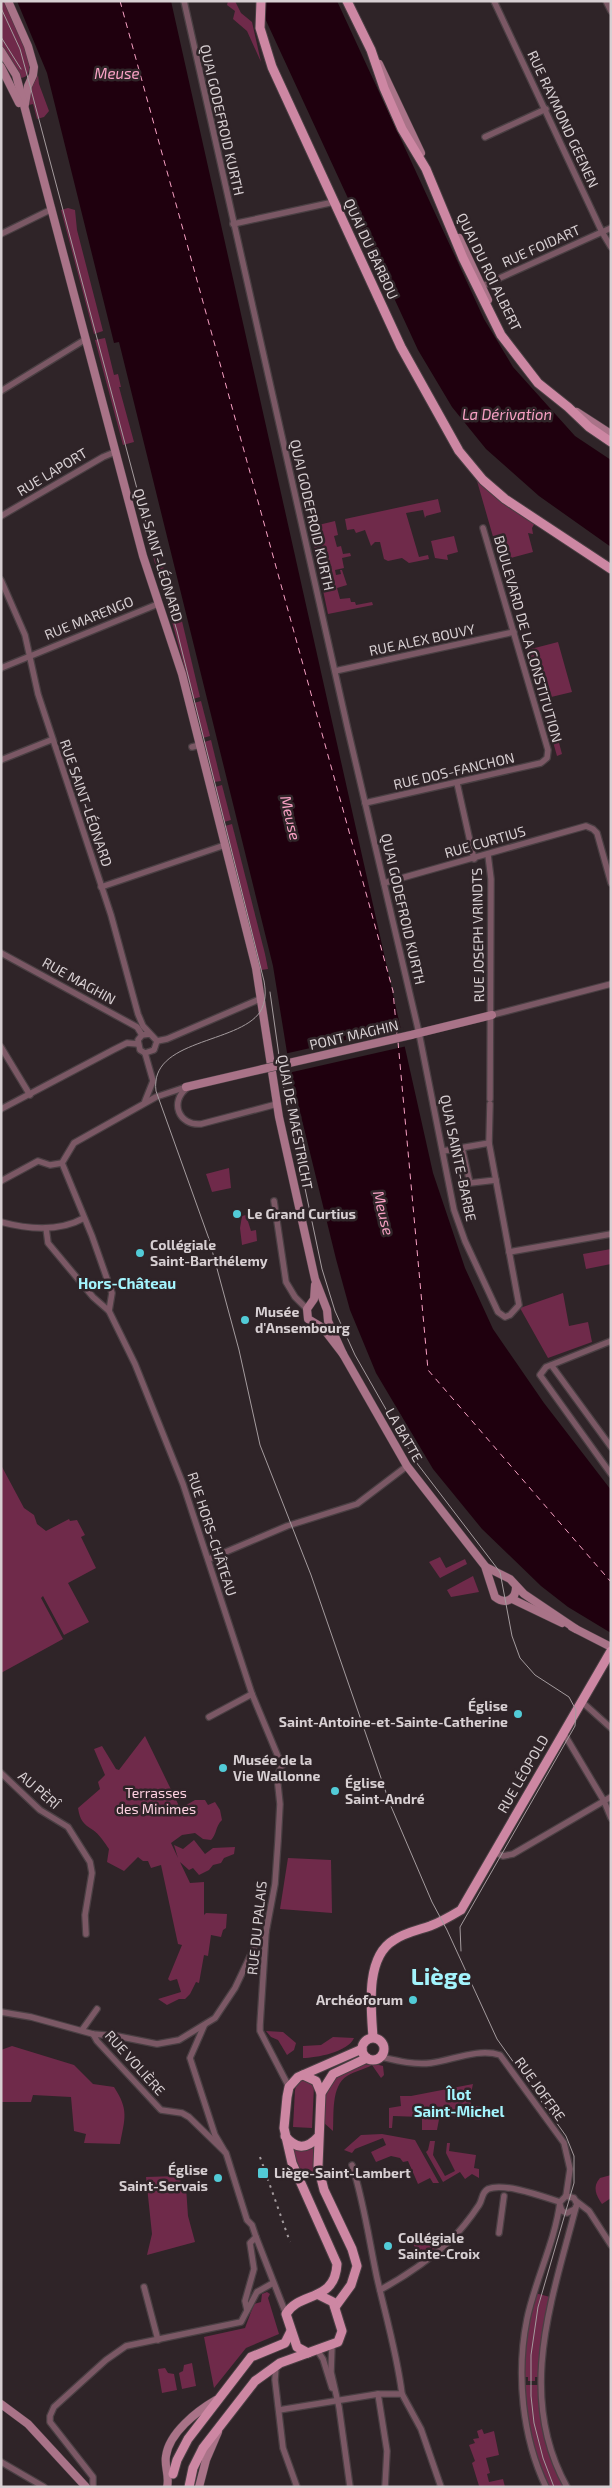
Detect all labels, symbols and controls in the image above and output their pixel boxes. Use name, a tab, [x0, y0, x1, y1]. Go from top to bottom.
street label: QUAI GODEFROID KURTH	[197, 43, 248, 197]
street label: RUE RAYMOND GEENEN	[524, 47, 603, 190]
water label: Meuse	[94, 64, 140, 82]
street label: QUAI DU BARBOU	[341, 196, 402, 302]
street label: QUAI DU ROI ALBERT	[453, 210, 525, 334]
street label: RUE FOIDART	[499, 221, 583, 270]
water label: La Dérivation	[462, 405, 552, 423]
street label: QUAI GODEFROID KURTH	[287, 438, 338, 592]
street label: RUE LAPORT	[13, 444, 90, 499]
street label: QUAI SAINT-LÉONARD	[130, 486, 187, 624]
street label: BOULEVARD DE LA CONSTITUTION	[491, 533, 566, 744]
street label: RUE MARENGO	[42, 592, 136, 643]
street label: RUE ALEX BOUVY	[367, 620, 476, 659]
street label: RUE SAINT-LÉONARD	[57, 737, 116, 869]
street label: RUE DOS-FANCHON	[392, 748, 516, 793]
water label: Meuse	[277, 794, 305, 842]
street label: RUE CURTIUS	[442, 822, 528, 861]
street label: QUAI GODEFROID KURTH	[378, 832, 429, 986]
street label: RUE JOSEPH VRINDTS	[468, 867, 487, 1002]
street label: RUE MAGHIN	[39, 953, 119, 1008]
street label: PONT MAGHIN	[308, 1016, 400, 1053]
street label: QUAI DE MAESTRICHT	[274, 1053, 317, 1191]
street label: QUAI SAINTE-BARBE	[437, 1093, 480, 1223]
water label: Meuse	[370, 1189, 398, 1237]
place label: Le Grand Curtius	[247, 1205, 356, 1222]
marker: Le Grand Curtius	[231, 1208, 243, 1220]
place label: Collégiale Saint-Barthélemy	[150, 1236, 268, 1269]
marker: Collégiale Saint-Barthélemy	[134, 1247, 146, 1259]
district label: Hors-Château	[78, 1274, 176, 1292]
place label: Musée d'Ansembourg	[255, 1303, 350, 1336]
marker: Musée d'Ansembourg	[239, 1314, 251, 1326]
street label: LA BATTE	[382, 1405, 427, 1465]
street label: RUE HORS-CHÂTEAU	[184, 1470, 241, 1598]
place label: Église Saint-Antoine-et-Sainte-Catherine	[279, 1697, 508, 1730]
marker: Église Saint-Antoine-et-Sainte-Catherine	[512, 1708, 524, 1720]
street label: RUE LÉOPOLD	[493, 1732, 552, 1816]
place label: Musée de la Vie Wallonne	[233, 1751, 320, 1784]
marker: Musée de la Vie Wallonne	[217, 1762, 229, 1774]
street label: AU PÈRÎ	[15, 1767, 65, 1813]
place label: Église Saint-André	[345, 1774, 425, 1807]
park label: Terrasses des Minimes	[116, 1784, 196, 1817]
marker: Église Saint-André	[329, 1785, 341, 1797]
street label: RUE DU PALAIS	[243, 1880, 270, 1976]
district label: Liège	[411, 1961, 471, 1990]
place label: Archéoforum	[316, 1991, 403, 2008]
marker: Archéoforum	[407, 1994, 419, 2006]
street label: RUE VOLIÈRE	[102, 2027, 169, 2099]
street label: RUE JOFFRE	[512, 2054, 569, 2124]
district label: Îlot Saint-Michel	[414, 2085, 504, 2120]
place label: Église Saint-Servais	[119, 2161, 208, 2194]
place label: Liège-Saint-Lambert	[274, 2164, 411, 2181]
marker: Liège-Saint-Lambert	[256, 2166, 270, 2180]
marker: Église Saint-Servais	[212, 2172, 224, 2184]
place label: Collégiale Sainte-Croix	[398, 2229, 480, 2262]
marker: Collégiale Sainte-Croix	[382, 2240, 394, 2252]

